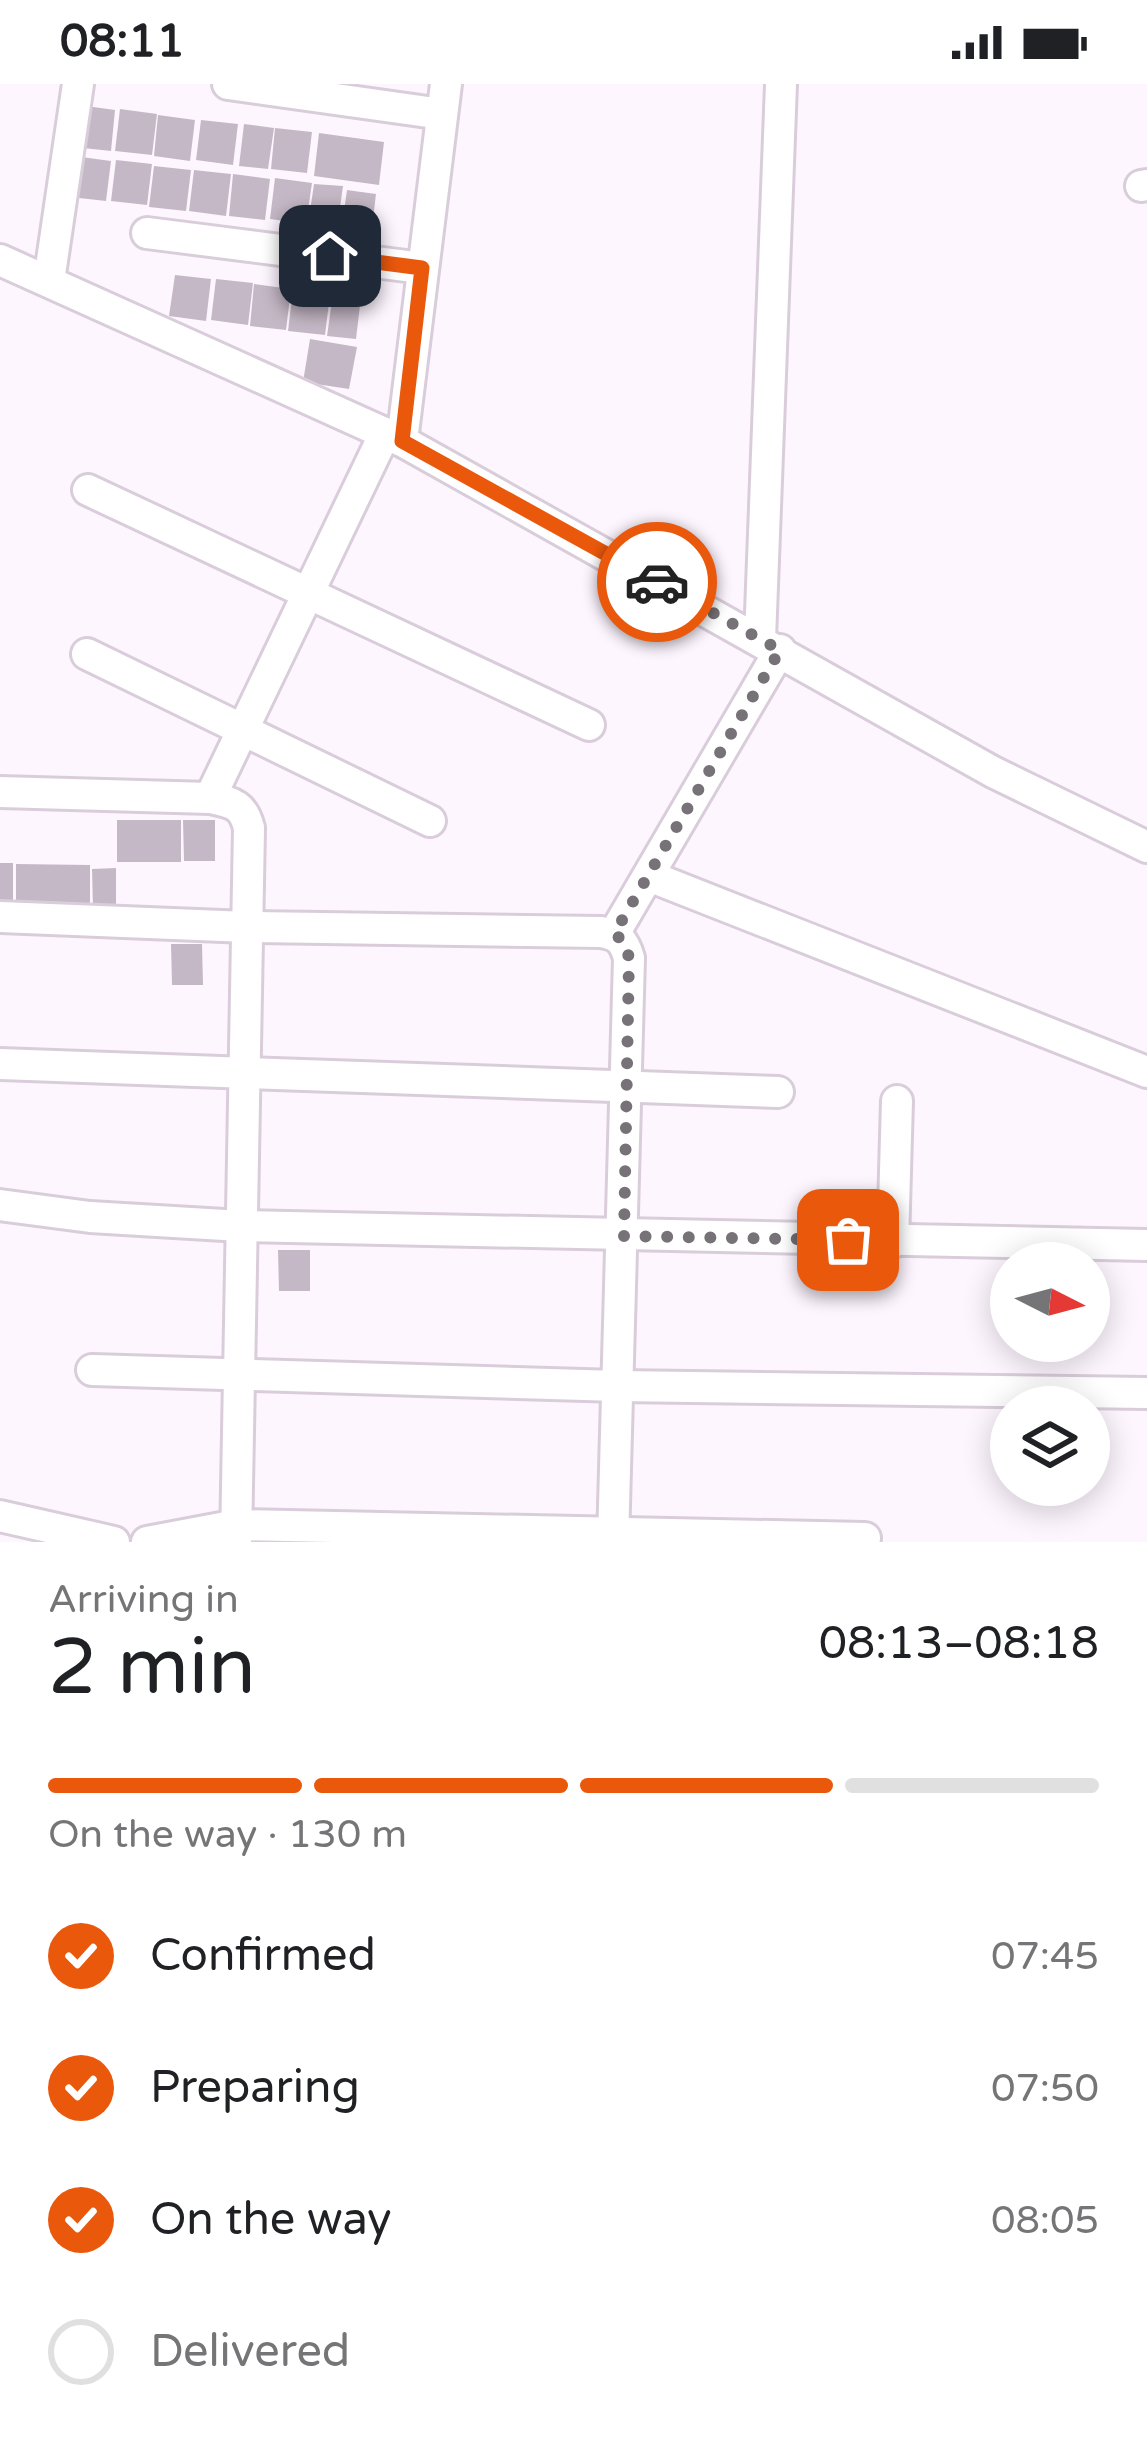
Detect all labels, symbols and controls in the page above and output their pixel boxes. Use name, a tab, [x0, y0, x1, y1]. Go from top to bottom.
text: 08:11	[60, 15, 185, 69]
pin	[279, 205, 381, 307]
icon: home	[297, 223, 363, 289]
courier	[597, 522, 717, 642]
icon: car	[624, 549, 690, 615]
pin	[797, 1189, 899, 1291]
icon: bag	[815, 1207, 881, 1273]
north arrow	[990, 1242, 1110, 1362]
map controls	[990, 1242, 1110, 1506]
button: layers	[990, 1386, 1110, 1506]
text: Arriving in	[48, 1576, 239, 1623]
text: 08:13–08:18	[819, 1617, 1099, 1671]
text: 2 min	[48, 1621, 256, 1715]
text: On the way · 130 m	[48, 1811, 407, 1858]
icon: check	[48, 1923, 114, 1989]
text: Confirmed	[150, 1929, 376, 1983]
text: 07:45	[991, 1933, 1099, 1980]
icon: check	[48, 2055, 114, 2121]
text: Preparing	[150, 2061, 360, 2115]
text: 07:50	[991, 2065, 1099, 2112]
icon: check	[48, 2187, 114, 2253]
text: On the way	[150, 2193, 391, 2247]
text: 08:05	[991, 2197, 1099, 2244]
text: Delivered	[150, 2325, 350, 2379]

